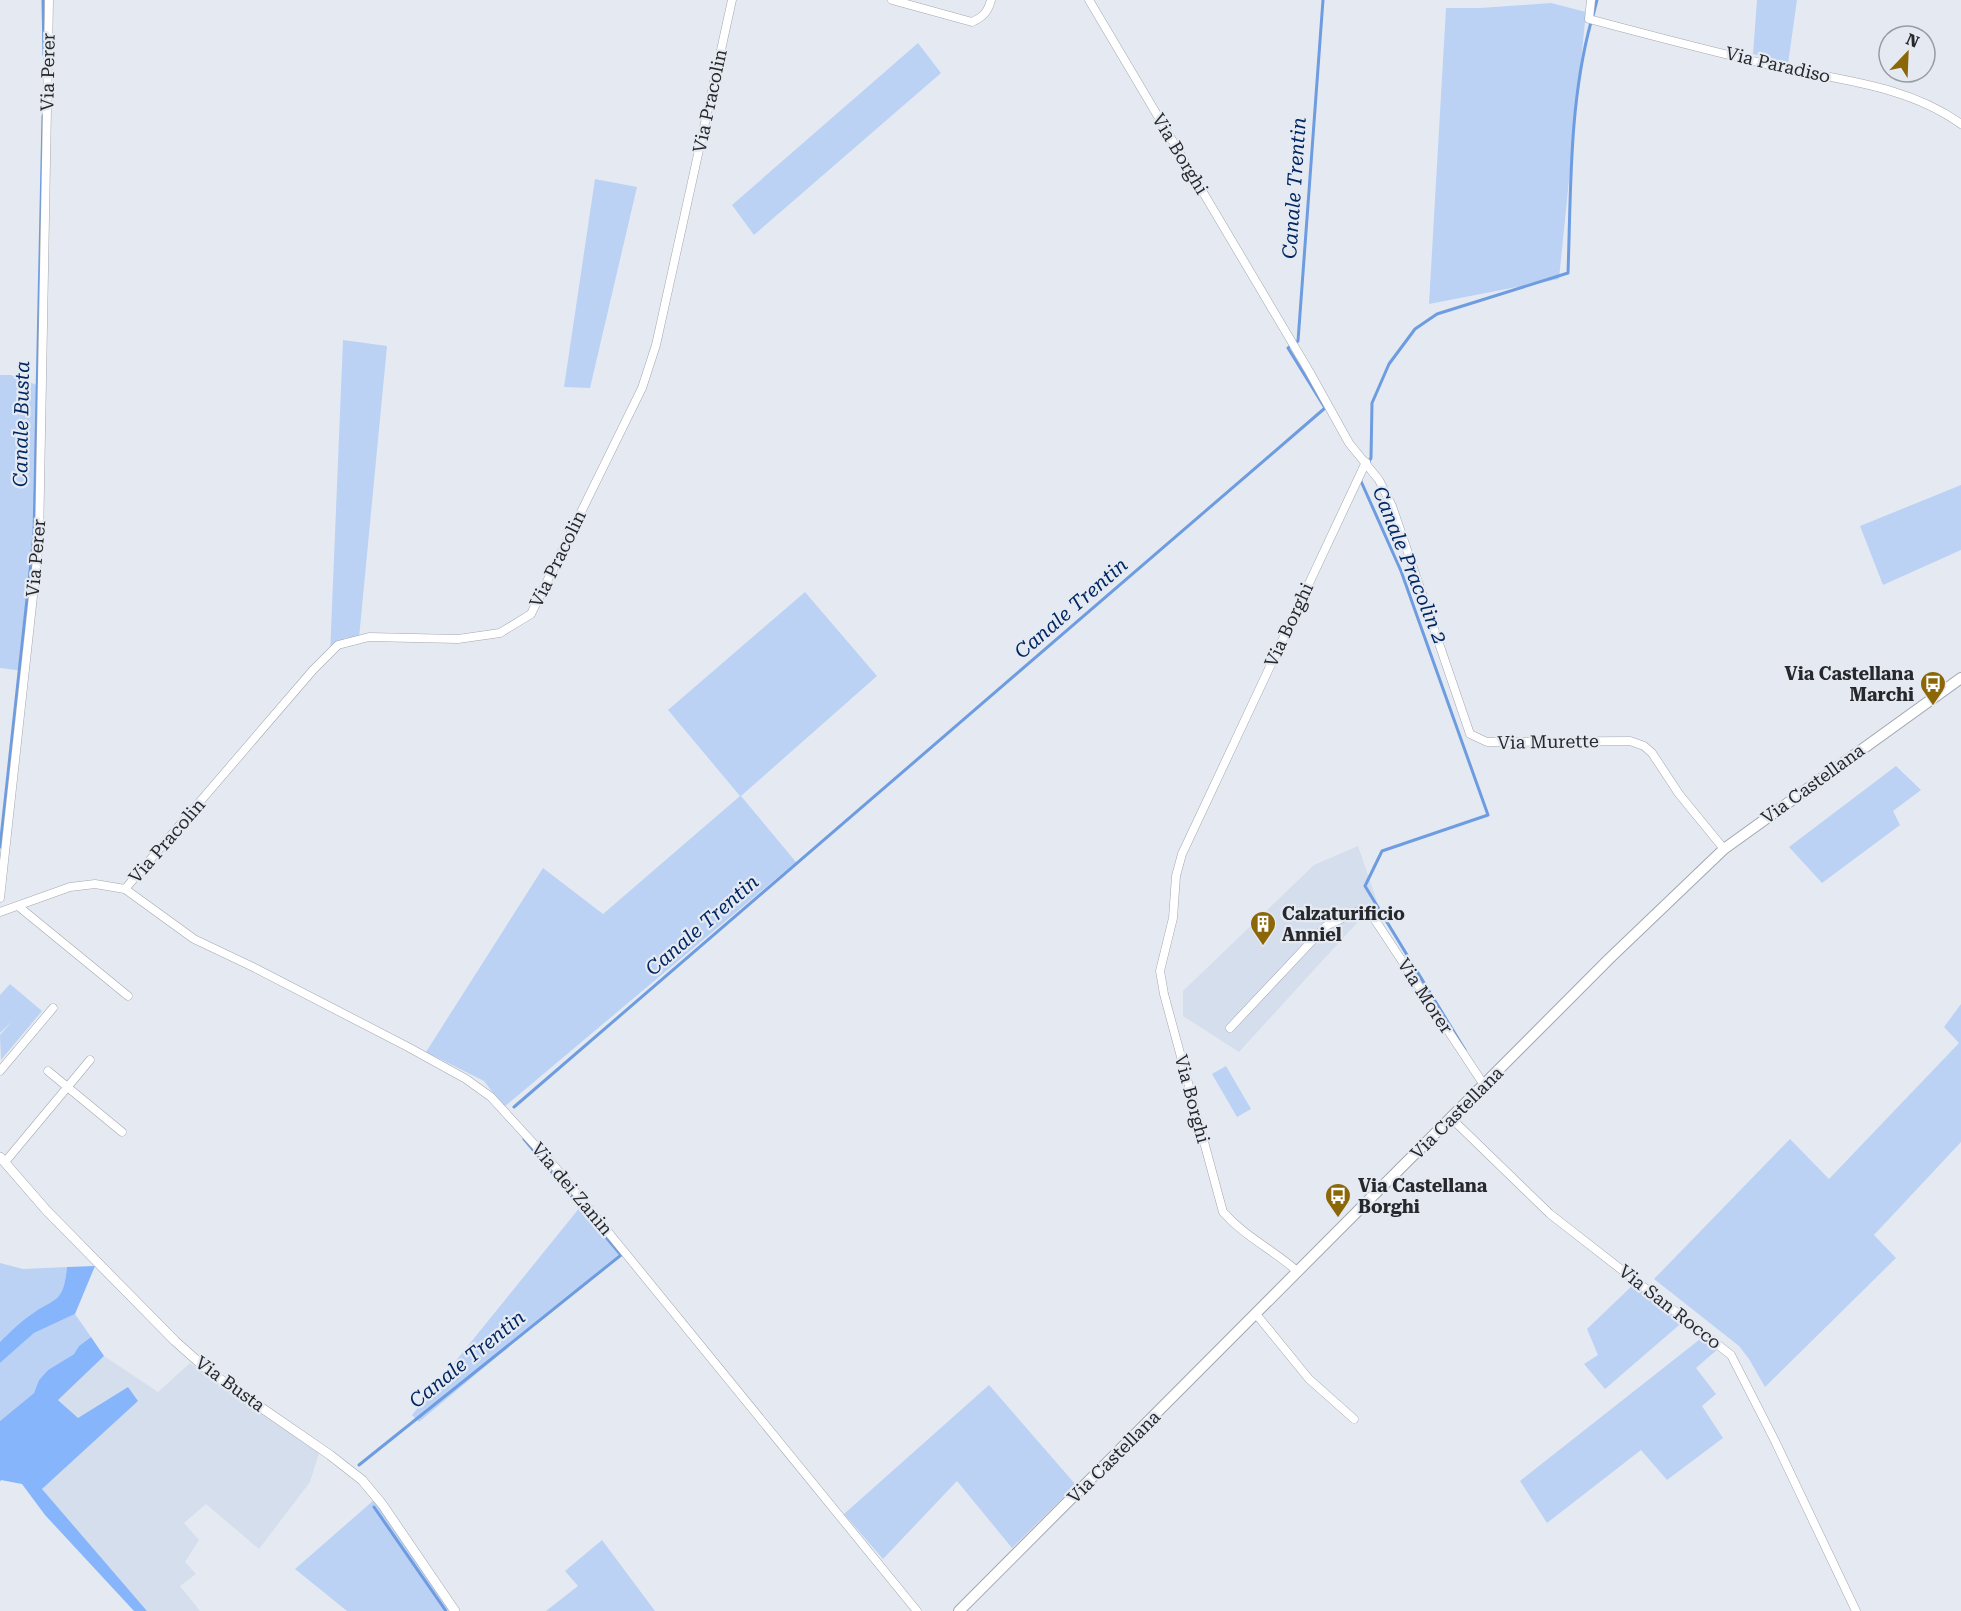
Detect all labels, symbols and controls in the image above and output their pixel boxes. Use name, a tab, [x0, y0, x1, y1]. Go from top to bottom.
north arrow	[1877, 24, 1937, 84]
text: N	[1903, 29, 1922, 52]
street label: Via Perer	[36, 33, 59, 111]
street label: Via Paradiso	[1724, 42, 1833, 87]
street label: Via Pracolin	[688, 47, 731, 154]
street label: Via Borghi	[1148, 110, 1213, 198]
water label: Canale Trentin	[1277, 116, 1311, 260]
water label: Canale Busta	[8, 361, 34, 487]
water label: Canale Pracolin 2	[1368, 483, 1452, 647]
street label: Via Pracolin	[525, 507, 590, 611]
street label: Via Perer	[22, 518, 49, 598]
water label: Canale Trentin	[1010, 552, 1132, 664]
street label: Via Borghi	[1260, 579, 1317, 670]
place label: Via Castellana Marchi	[1785, 663, 1914, 705]
bus stop icon: Via Castellana Marchi	[1918, 669, 1948, 707]
street label: Via Murette	[1497, 730, 1599, 753]
street label: Via Castellana	[1757, 739, 1869, 828]
street label: Via Pracolin	[124, 794, 209, 887]
water label: Canale Trentin	[641, 869, 763, 981]
place label: Calzaturificio Anniel	[1282, 903, 1405, 945]
building icon: Calzaturificio Anniel	[1248, 909, 1278, 947]
street label: Via Morer	[1393, 954, 1457, 1037]
street label: Via Borghi	[1171, 1052, 1214, 1146]
street label: Via Castellana	[1406, 1062, 1507, 1163]
street label: Via dei Zanin	[528, 1138, 617, 1240]
place label: Via Castellana Borghi	[1358, 1175, 1488, 1217]
bus stop icon: Via Castellana Borghi	[1323, 1181, 1353, 1219]
street label: Via San Rocco	[1615, 1260, 1726, 1353]
water label: Canale Trentin	[404, 1305, 530, 1413]
street label: Via Busta	[191, 1351, 269, 1416]
street label: Via Castellana	[1063, 1406, 1164, 1507]

